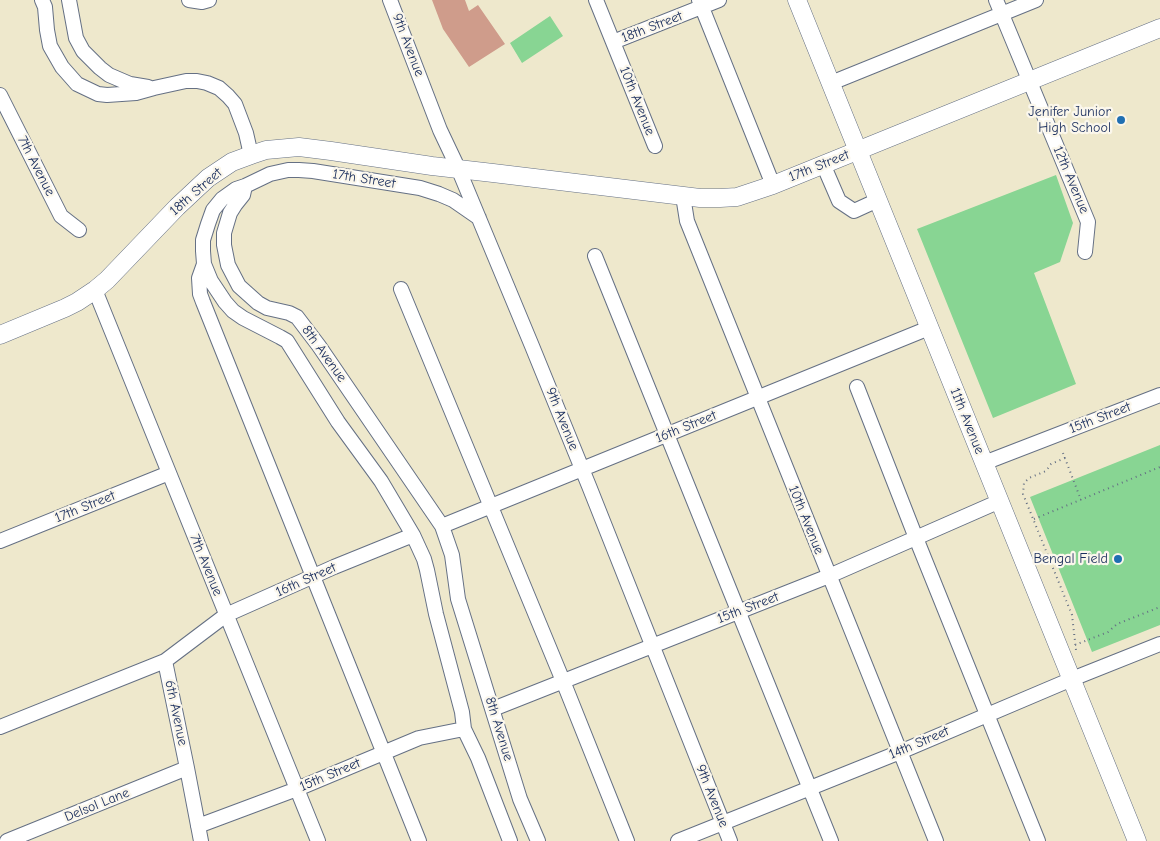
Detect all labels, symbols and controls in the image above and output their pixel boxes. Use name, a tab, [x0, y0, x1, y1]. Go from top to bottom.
street label: 18th Street	[619, 8, 685, 46]
street label: 9th Avenue	[388, 11, 428, 79]
street label: 10th Avenue	[616, 64, 658, 138]
place label: Jenifer Junior High School	[1028, 104, 1111, 136]
marker: Jenifer Junior High School	[1115, 114, 1127, 126]
street label: 7th Avenue	[14, 133, 58, 199]
street label: 12th Avenue	[1049, 144, 1093, 216]
street label: 17th Street	[786, 146, 852, 186]
street label: 18th Street	[166, 165, 226, 219]
street label: 17th Street	[331, 166, 397, 192]
street label: 8th Avenue	[298, 322, 350, 386]
street label: 9th Avenue	[542, 385, 582, 453]
street label: 11th Avenue	[946, 385, 988, 457]
street label: 15th Street	[1067, 399, 1133, 437]
street label: 16th Street	[653, 407, 719, 447]
street label: 10th Avenue	[785, 483, 827, 557]
street label: 17th Street	[52, 487, 118, 527]
street label: 7th Avenue	[186, 532, 226, 598]
place label: Bengal Field	[1033, 551, 1108, 567]
marker: Bengal Field	[1112, 553, 1124, 565]
street label: 16th Street	[273, 559, 339, 601]
street label: 15th Street	[715, 589, 781, 627]
street label: 6th Avenue	[161, 679, 191, 747]
street label: 8th Avenue	[481, 695, 517, 763]
street label: 14th Street	[886, 723, 952, 763]
street label: 15th Street	[297, 755, 363, 795]
street label: 9th Avenue	[692, 762, 732, 830]
street label: Delsol Lane	[62, 784, 132, 826]

